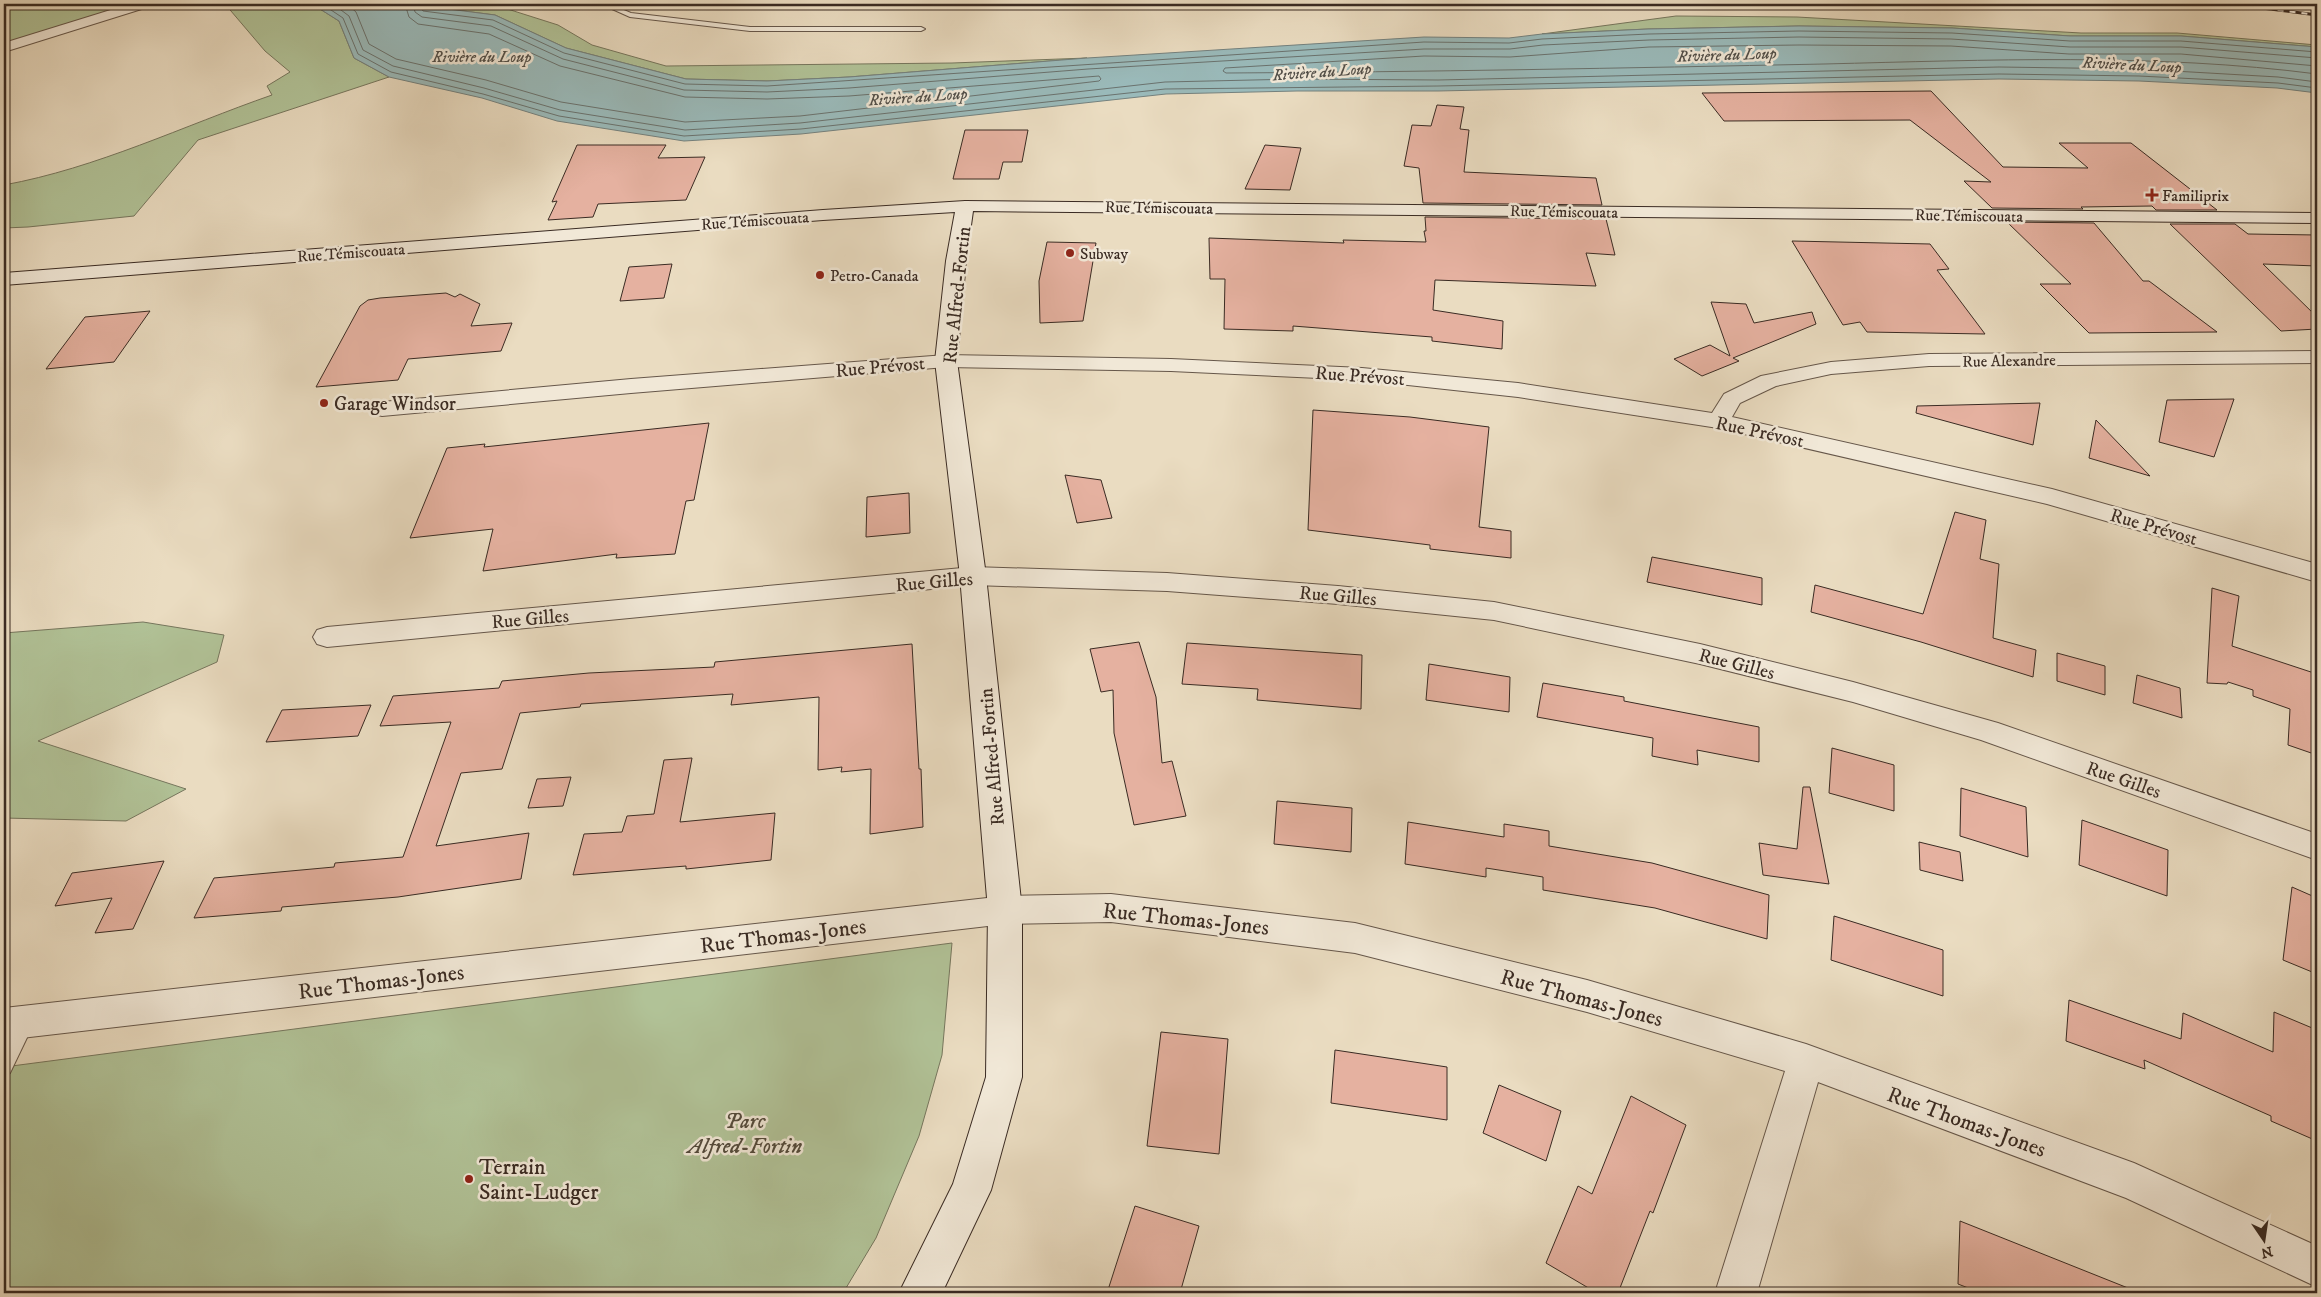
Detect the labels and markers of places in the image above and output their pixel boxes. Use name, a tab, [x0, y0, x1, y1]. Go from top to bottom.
place label: Familiprix	[2162, 186, 2229, 206]
marker: Familiprix	[2146, 189, 2158, 201]
place label: Subway	[1080, 244, 1129, 264]
marker: Subway	[1064, 247, 1076, 259]
place label: Petro-Canada	[830, 266, 919, 286]
marker: Petro-Canada	[814, 269, 826, 281]
place label: Garage Windsor	[334, 393, 456, 416]
marker: Garage Windsor	[318, 397, 330, 409]
place label: Terrain Saint-Ludger	[479, 1154, 599, 1206]
marker: Terrain Saint-Ludger	[463, 1173, 475, 1185]

